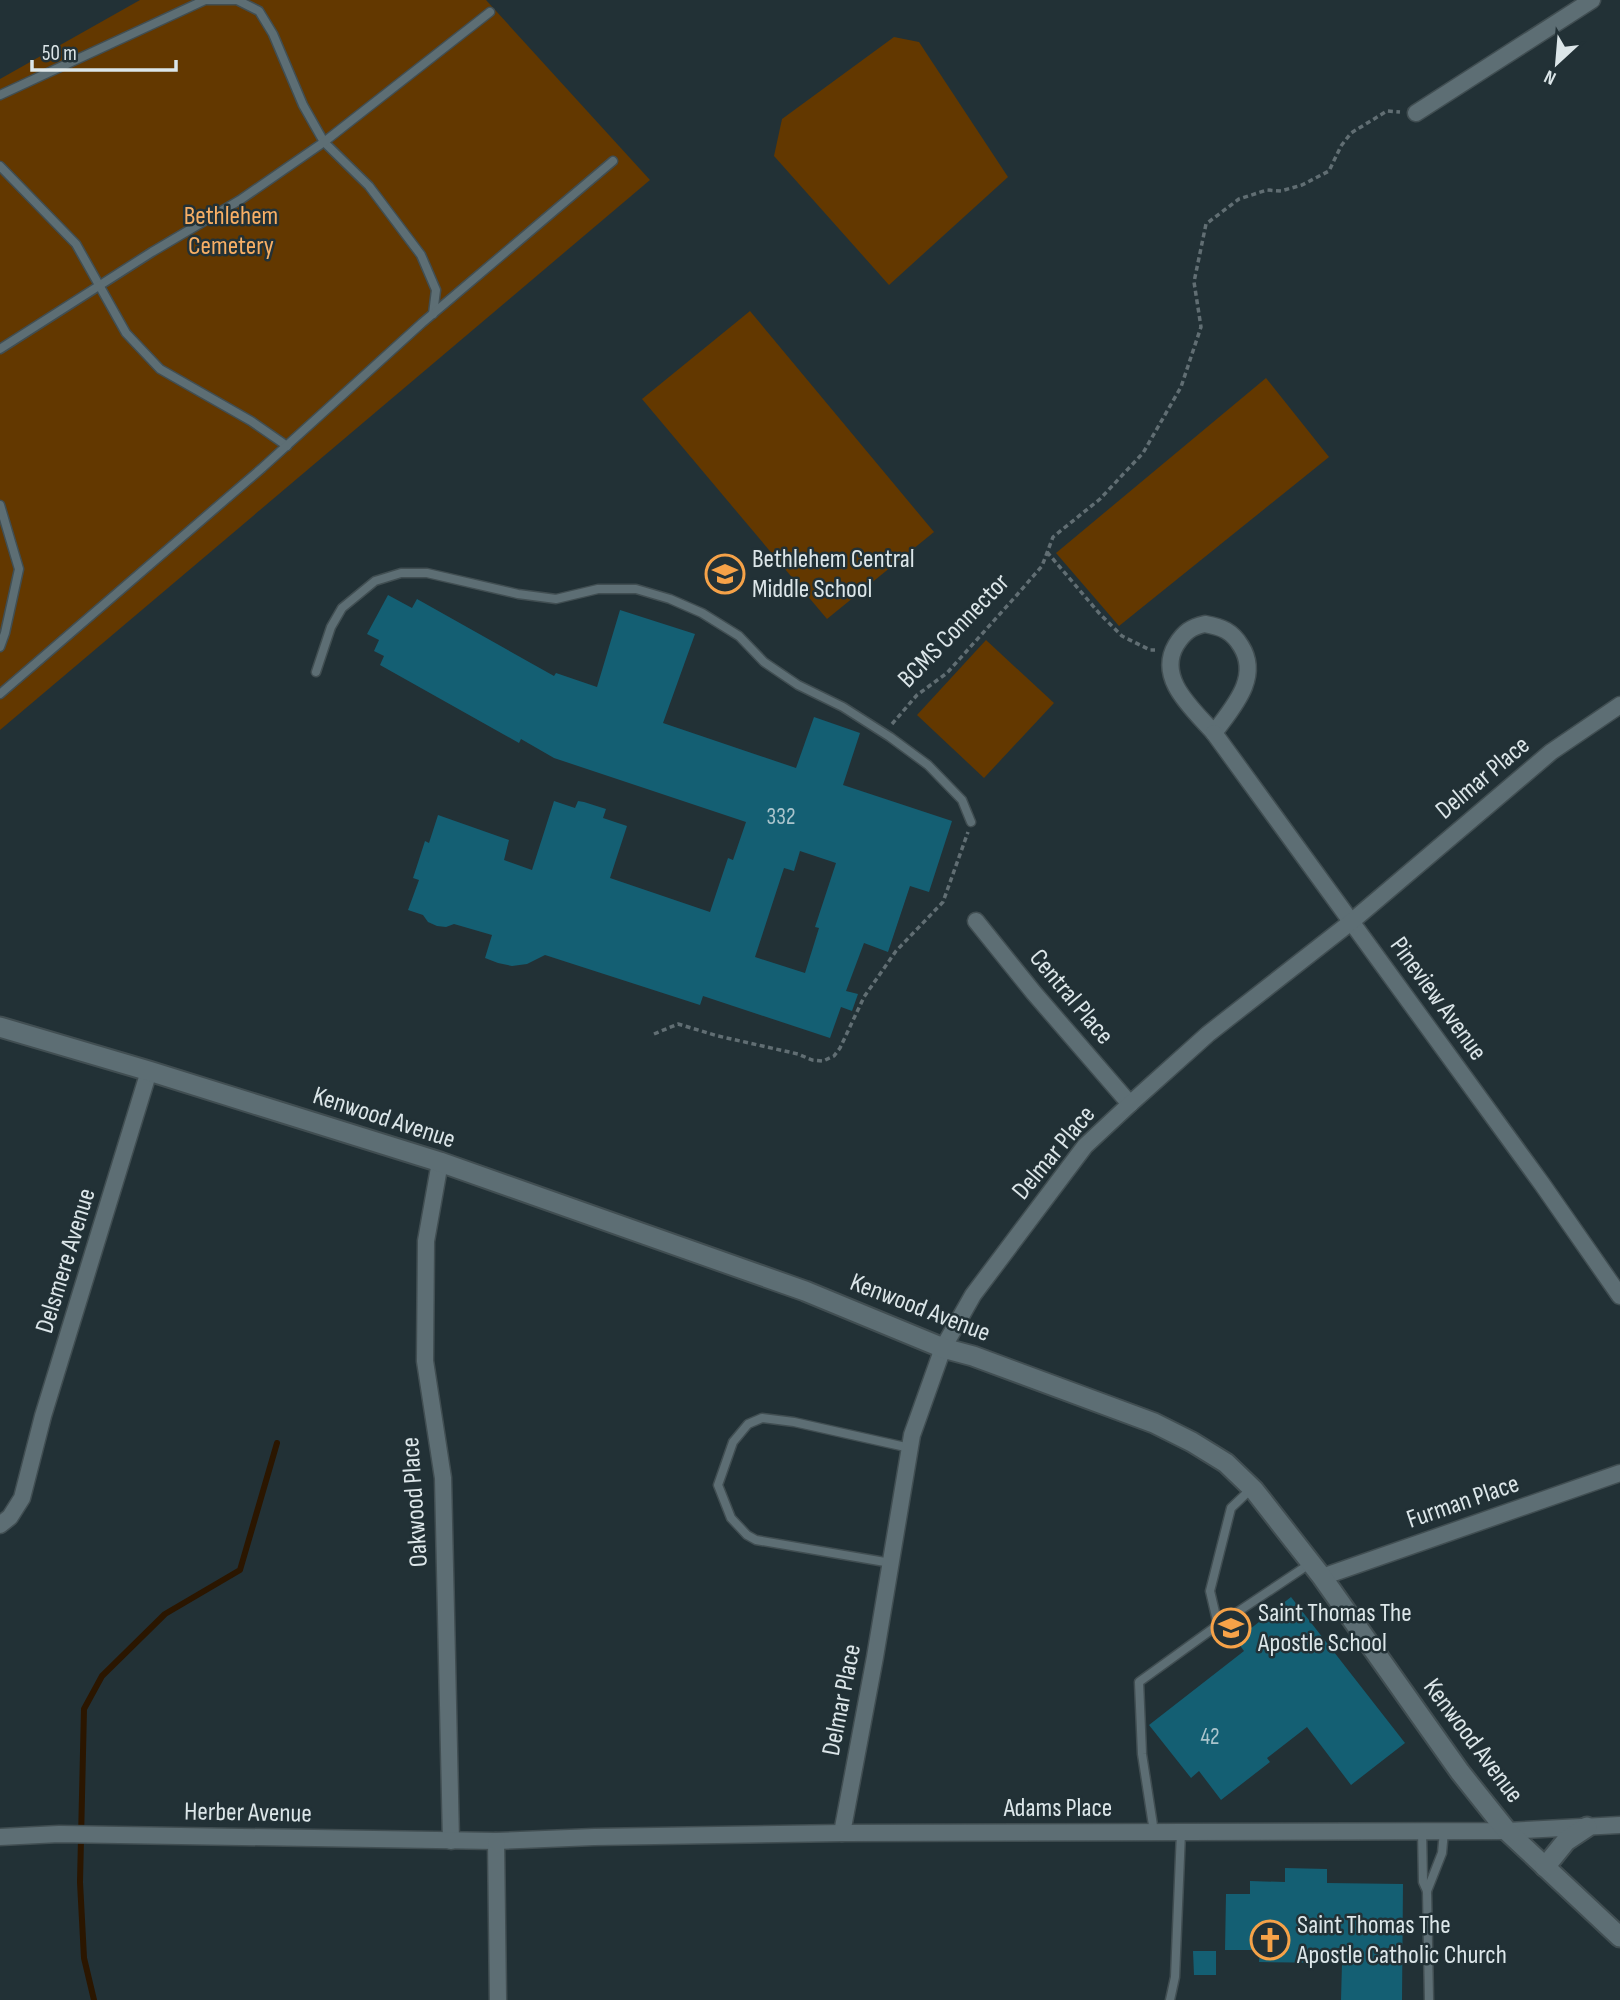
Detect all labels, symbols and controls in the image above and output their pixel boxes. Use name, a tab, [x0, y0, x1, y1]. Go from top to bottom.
scale bar	[32, 28, 175, 72]
north arrow	[1522, 28, 1592, 98]
text: 50 m	[42, 41, 77, 66]
text: N	[1541, 64, 1560, 89]
park label: Bethlehem Cemetery	[184, 201, 278, 262]
place label: Bethlehem Central Middle School	[752, 544, 915, 605]
school or university icon: Bethlehem Central Middle School	[704, 553, 746, 595]
street label: BCMS Connector	[892, 567, 1017, 695]
street label: Delmar Place	[1430, 730, 1536, 826]
house number: 332	[767, 803, 795, 831]
street label: Pineview Avenue	[1383, 931, 1493, 1067]
street label: Central Place	[1022, 943, 1120, 1051]
street label: Kenwood Avenue	[309, 1080, 459, 1156]
street label: Delmar Place	[1006, 1100, 1102, 1206]
street label: Delsmere Avenue	[29, 1185, 103, 1337]
street label: Kenwood Avenue	[846, 1267, 994, 1349]
street label: Oakwood Place	[395, 1436, 435, 1568]
street label: Furman Place	[1403, 1468, 1523, 1536]
place label: Saint Thomas The Apostle School	[1257, 1598, 1412, 1659]
school or university icon: Saint Thomas The Apostle School	[1210, 1607, 1252, 1649]
street label: Delmar Place	[816, 1642, 868, 1758]
street label: Kenwood Avenue	[1416, 1673, 1530, 1809]
house number: 42	[1200, 1723, 1220, 1751]
street label: Adams Place	[1003, 1793, 1112, 1824]
street label: Herber Avenue	[184, 1796, 312, 1830]
place label: Saint Thomas The Apostle Catholic Church	[1296, 1910, 1507, 1971]
church icon: Saint Thomas The Apostle Catholic Church	[1249, 1919, 1291, 1961]

